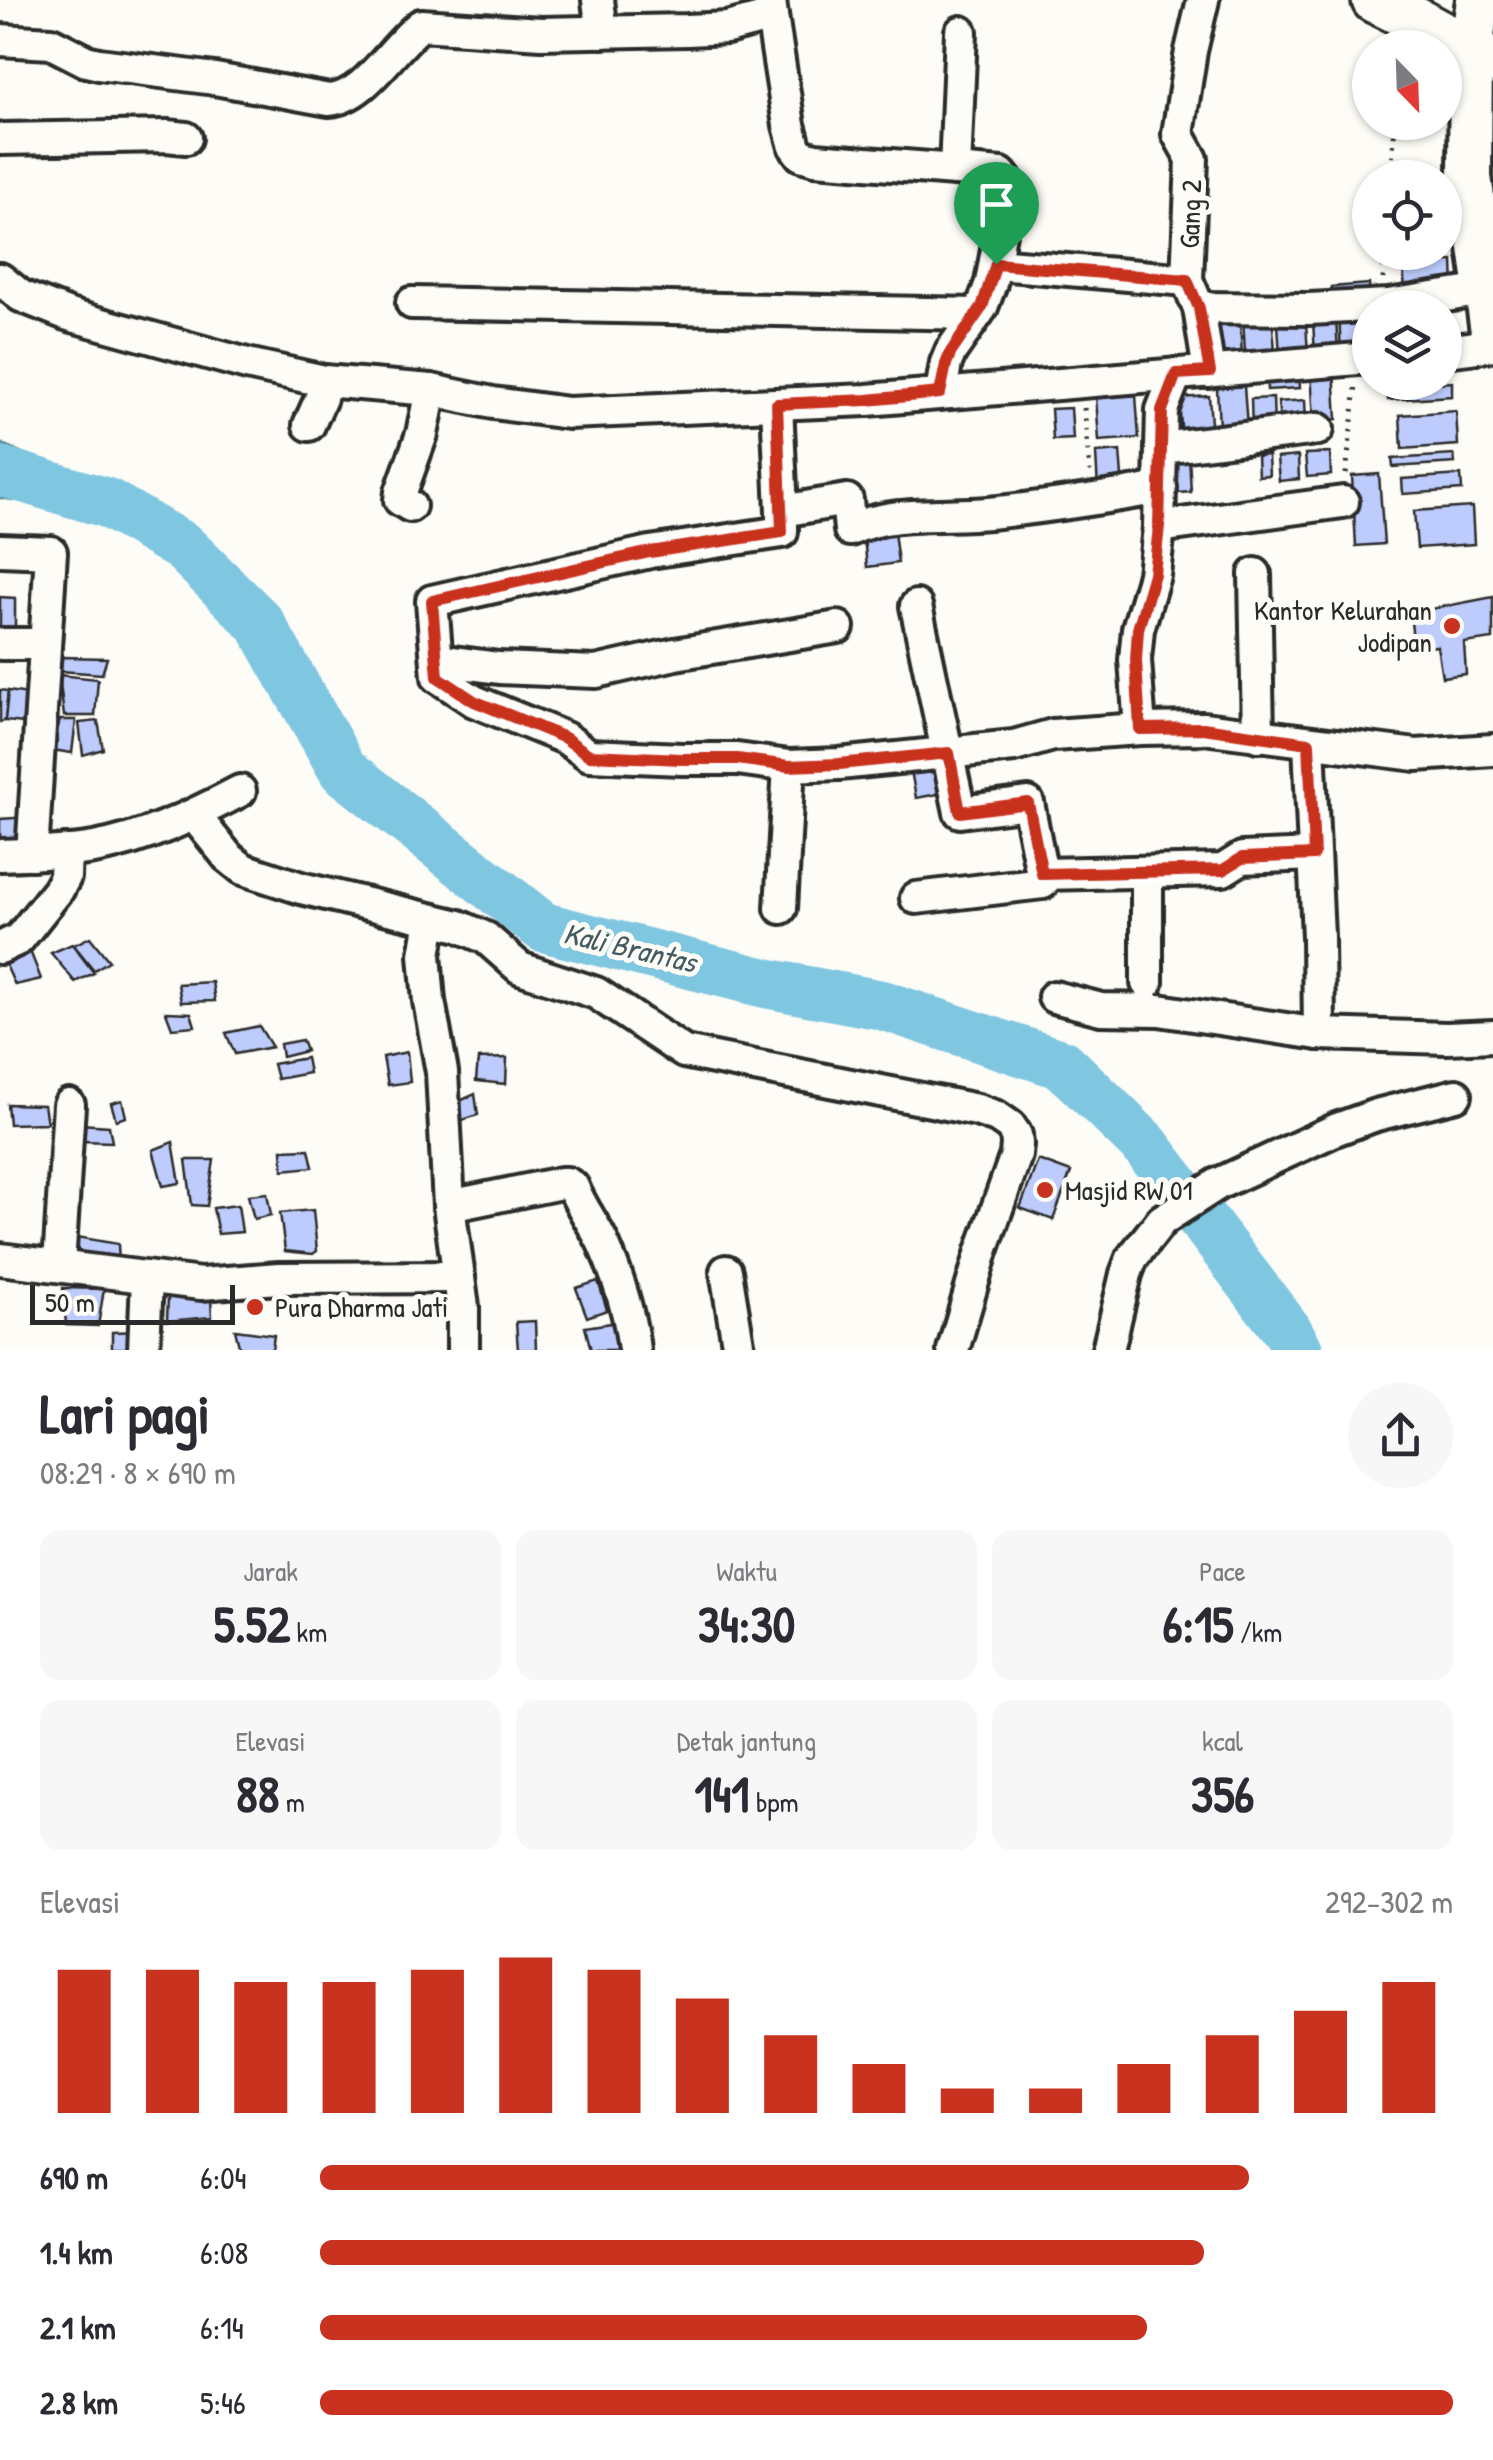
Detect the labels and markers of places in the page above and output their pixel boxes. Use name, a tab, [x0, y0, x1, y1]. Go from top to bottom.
pin	[954, 162, 1039, 265]
place label: Kantor Kelurahan Jodipan	[1254, 591, 1432, 661]
marker: Kantor Kelurahan Jodipan	[1441, 615, 1463, 637]
place label: Masjid RW 01	[1065, 1171, 1193, 1209]
marker: Masjid RW 01	[1034, 1179, 1056, 1201]
place label: Pura Dharma Jati	[275, 1288, 448, 1326]
marker: Pura Dharma Jati	[244, 1296, 266, 1318]

